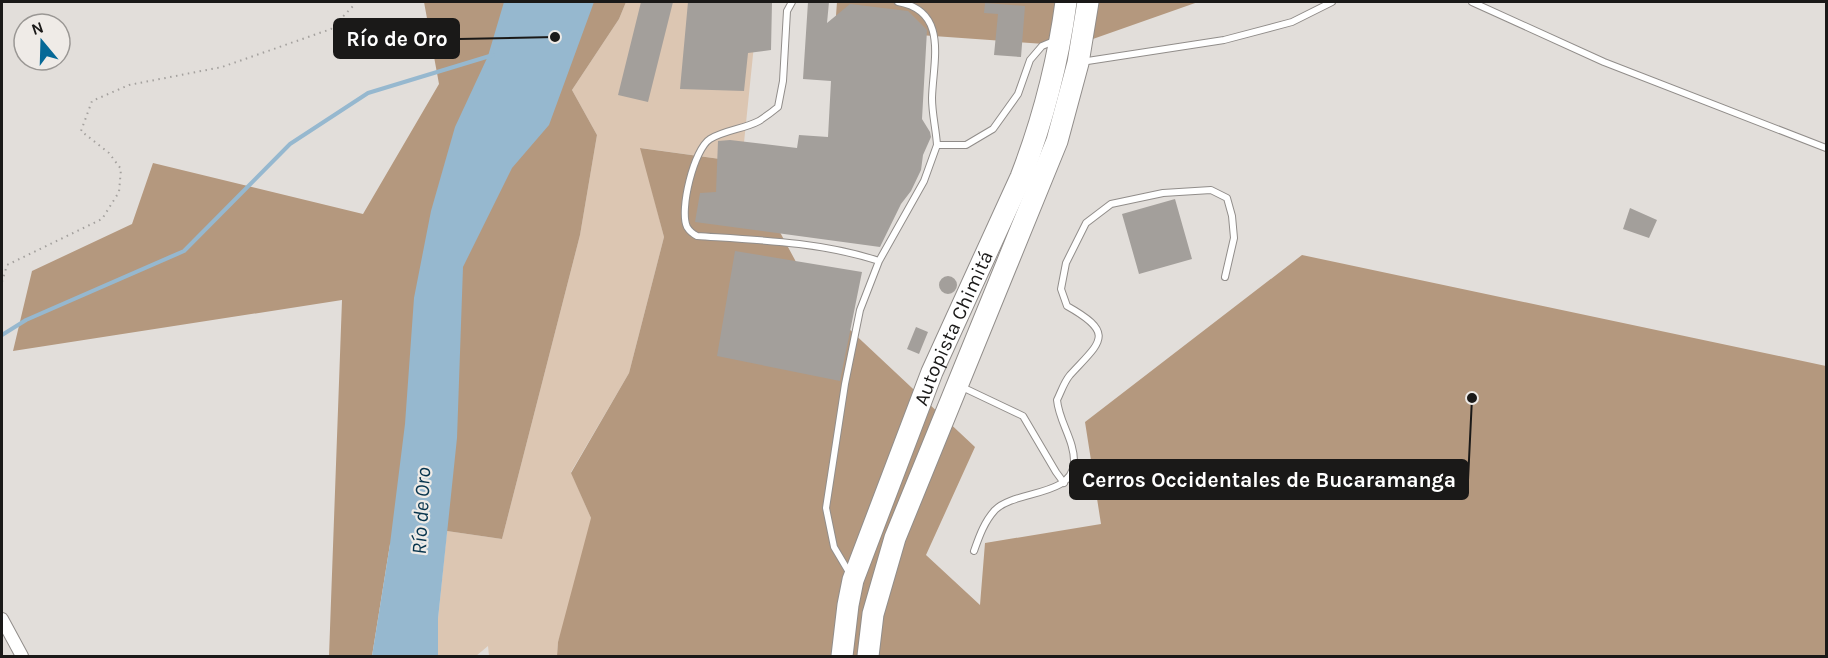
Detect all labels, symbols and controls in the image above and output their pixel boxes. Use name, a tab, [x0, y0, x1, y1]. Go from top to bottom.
north arrow	[12, 12, 72, 72]
text: N	[29, 17, 46, 39]
callout: Río de Oro	[334, 19, 459, 58]
text: Río de Oro	[346, 27, 448, 51]
street label: Autopista Chimitá	[909, 247, 998, 409]
callout: Cerros Occidentales de Bucaramanga	[1070, 460, 1468, 499]
water label: Río de Oro	[407, 466, 435, 555]
text: Cerros Occidentales de Bucaramanga	[1082, 468, 1456, 492]

